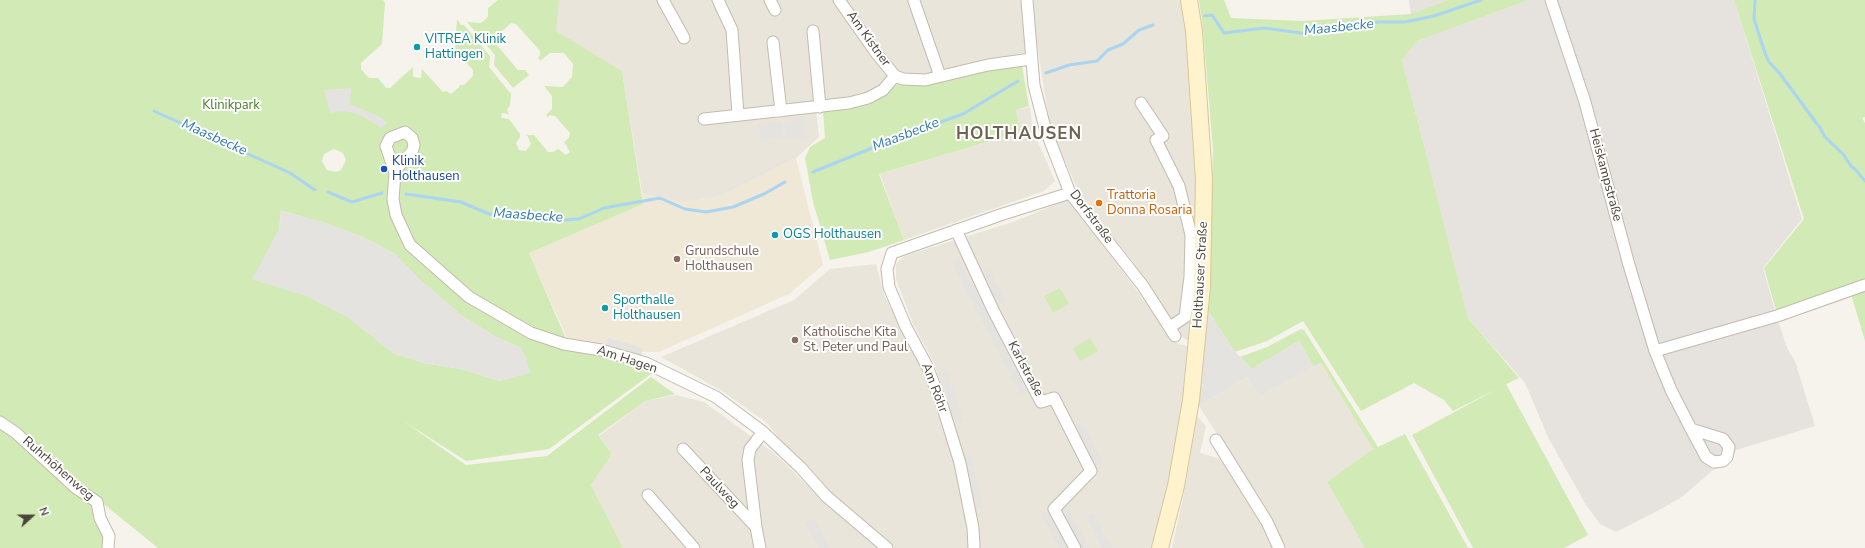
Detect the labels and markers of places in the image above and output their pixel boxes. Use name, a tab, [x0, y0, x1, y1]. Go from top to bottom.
place label: VITREA Klinik Hattingen	[425, 32, 506, 63]
marker: VITREA Klinik Hattingen	[412, 42, 422, 52]
place label: Klinik Holthausen	[392, 154, 460, 185]
marker: Klinik Holthausen	[379, 164, 389, 174]
place label: Trattoria Donna Rosaria	[1107, 188, 1192, 219]
marker: Trattoria Donna Rosaria	[1094, 198, 1104, 208]
place label: OGS Holthausen	[783, 227, 881, 243]
marker: OGS Holthausen	[770, 230, 780, 240]
place label: Grundschule Holthausen	[685, 244, 759, 275]
marker: Grundschule Holthausen	[672, 254, 682, 264]
place label: Sporthalle Holthausen	[613, 293, 681, 324]
marker: Sporthalle Holthausen	[600, 303, 610, 313]
place label: Katholische Kita St. Peter und Paul	[803, 325, 908, 356]
marker: Katholische Kita St. Peter und Paul	[790, 335, 800, 345]

